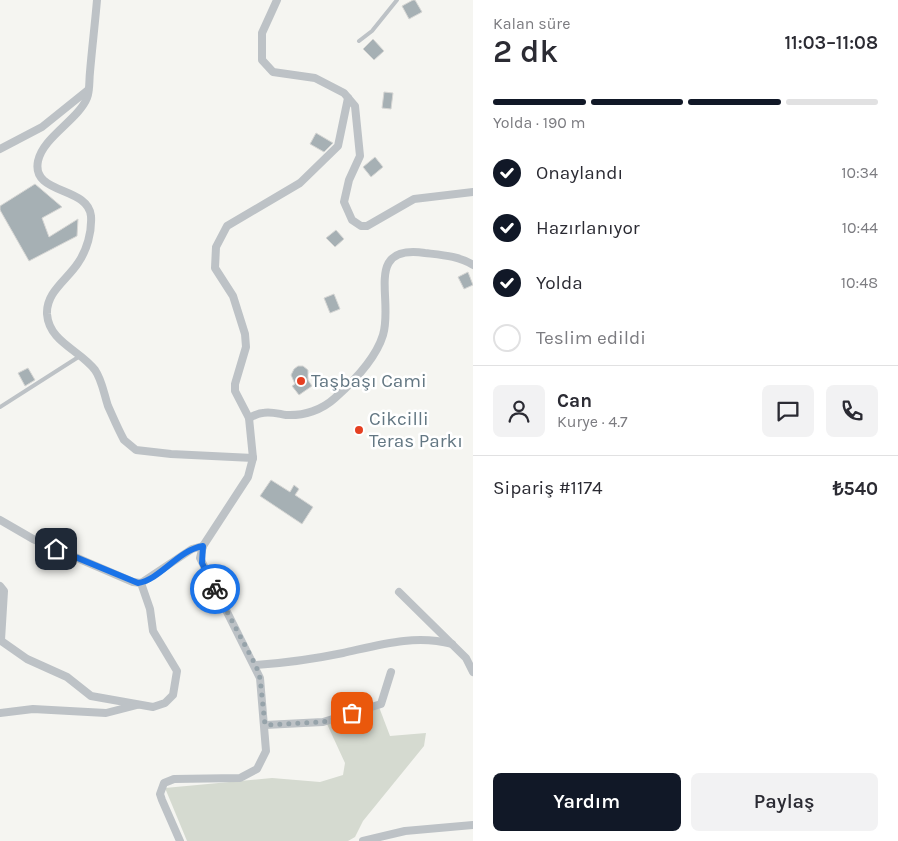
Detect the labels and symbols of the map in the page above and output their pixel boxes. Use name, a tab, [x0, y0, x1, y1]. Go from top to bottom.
place label: Taşbaşı Cami	[311, 370, 427, 392]
marker: Taşbaşı Cami	[295, 375, 307, 387]
place label: Cikcilli Teras Parkı	[369, 408, 463, 452]
marker: Cikcilli Teras Parkı	[353, 424, 365, 436]
pin	[35, 528, 77, 570]
courier	[190, 564, 240, 614]
pin	[331, 692, 373, 734]

